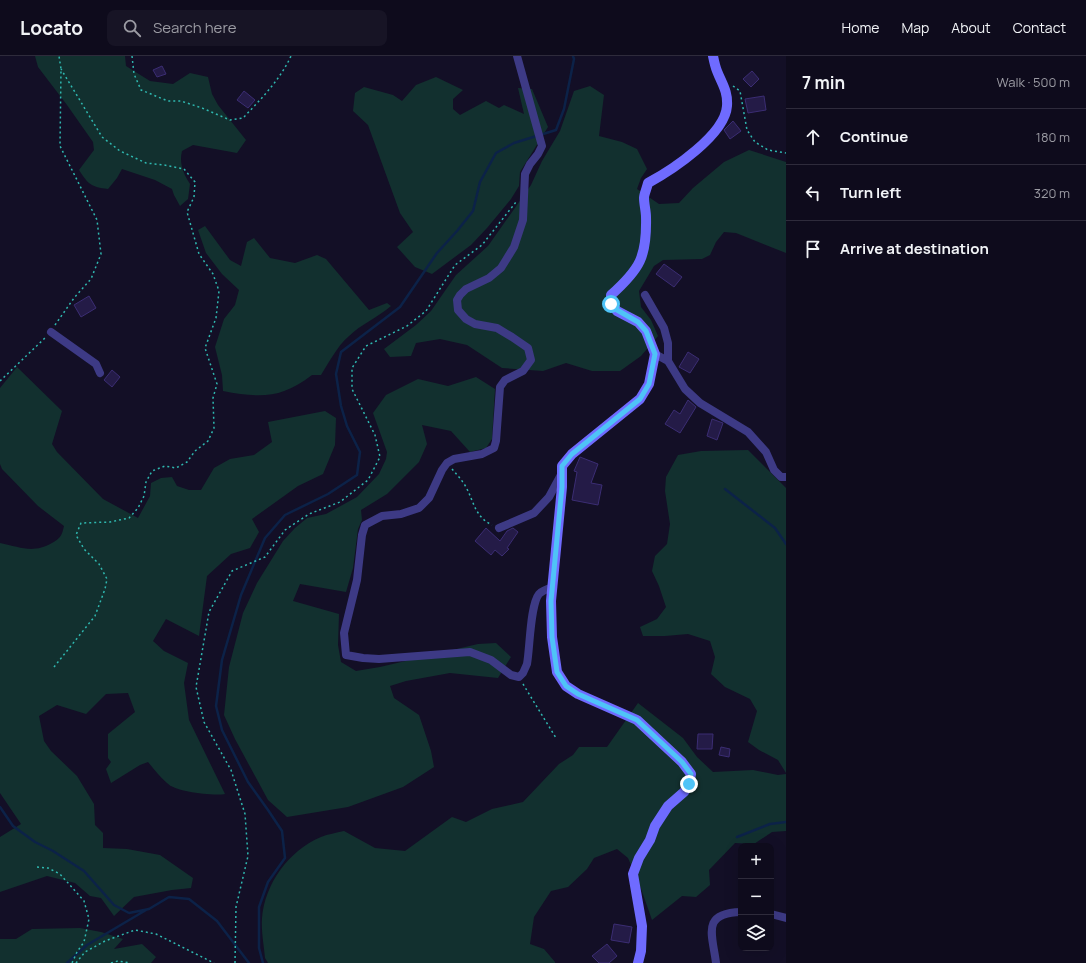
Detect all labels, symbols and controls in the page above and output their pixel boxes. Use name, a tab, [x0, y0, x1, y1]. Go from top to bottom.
search box	[107, 10, 387, 46]
text: Locato	[20, 15, 83, 41]
icon: search	[121, 17, 143, 39]
text: Search here	[153, 17, 236, 38]
text: Home	[842, 18, 879, 37]
text: Map	[901, 18, 929, 37]
text: About	[951, 18, 991, 37]
text: Contact	[1013, 18, 1066, 37]
text: 7 min	[802, 71, 845, 94]
text: Walk · 500 m	[997, 73, 1070, 91]
icon: ahead	[802, 126, 824, 148]
text: Continue	[840, 126, 908, 147]
text: 180 m	[1036, 128, 1070, 146]
icon: left	[802, 182, 824, 204]
text: Turn left	[840, 182, 902, 203]
text: 320 m	[1034, 184, 1070, 202]
icon: arrive	[802, 238, 824, 260]
text: Arrive at destination	[840, 238, 989, 259]
route start	[602, 295, 620, 313]
route end	[680, 775, 698, 793]
map controls	[738, 843, 774, 951]
button: +	[738, 843, 774, 879]
button: −	[738, 879, 774, 915]
button: layers	[738, 915, 774, 951]

